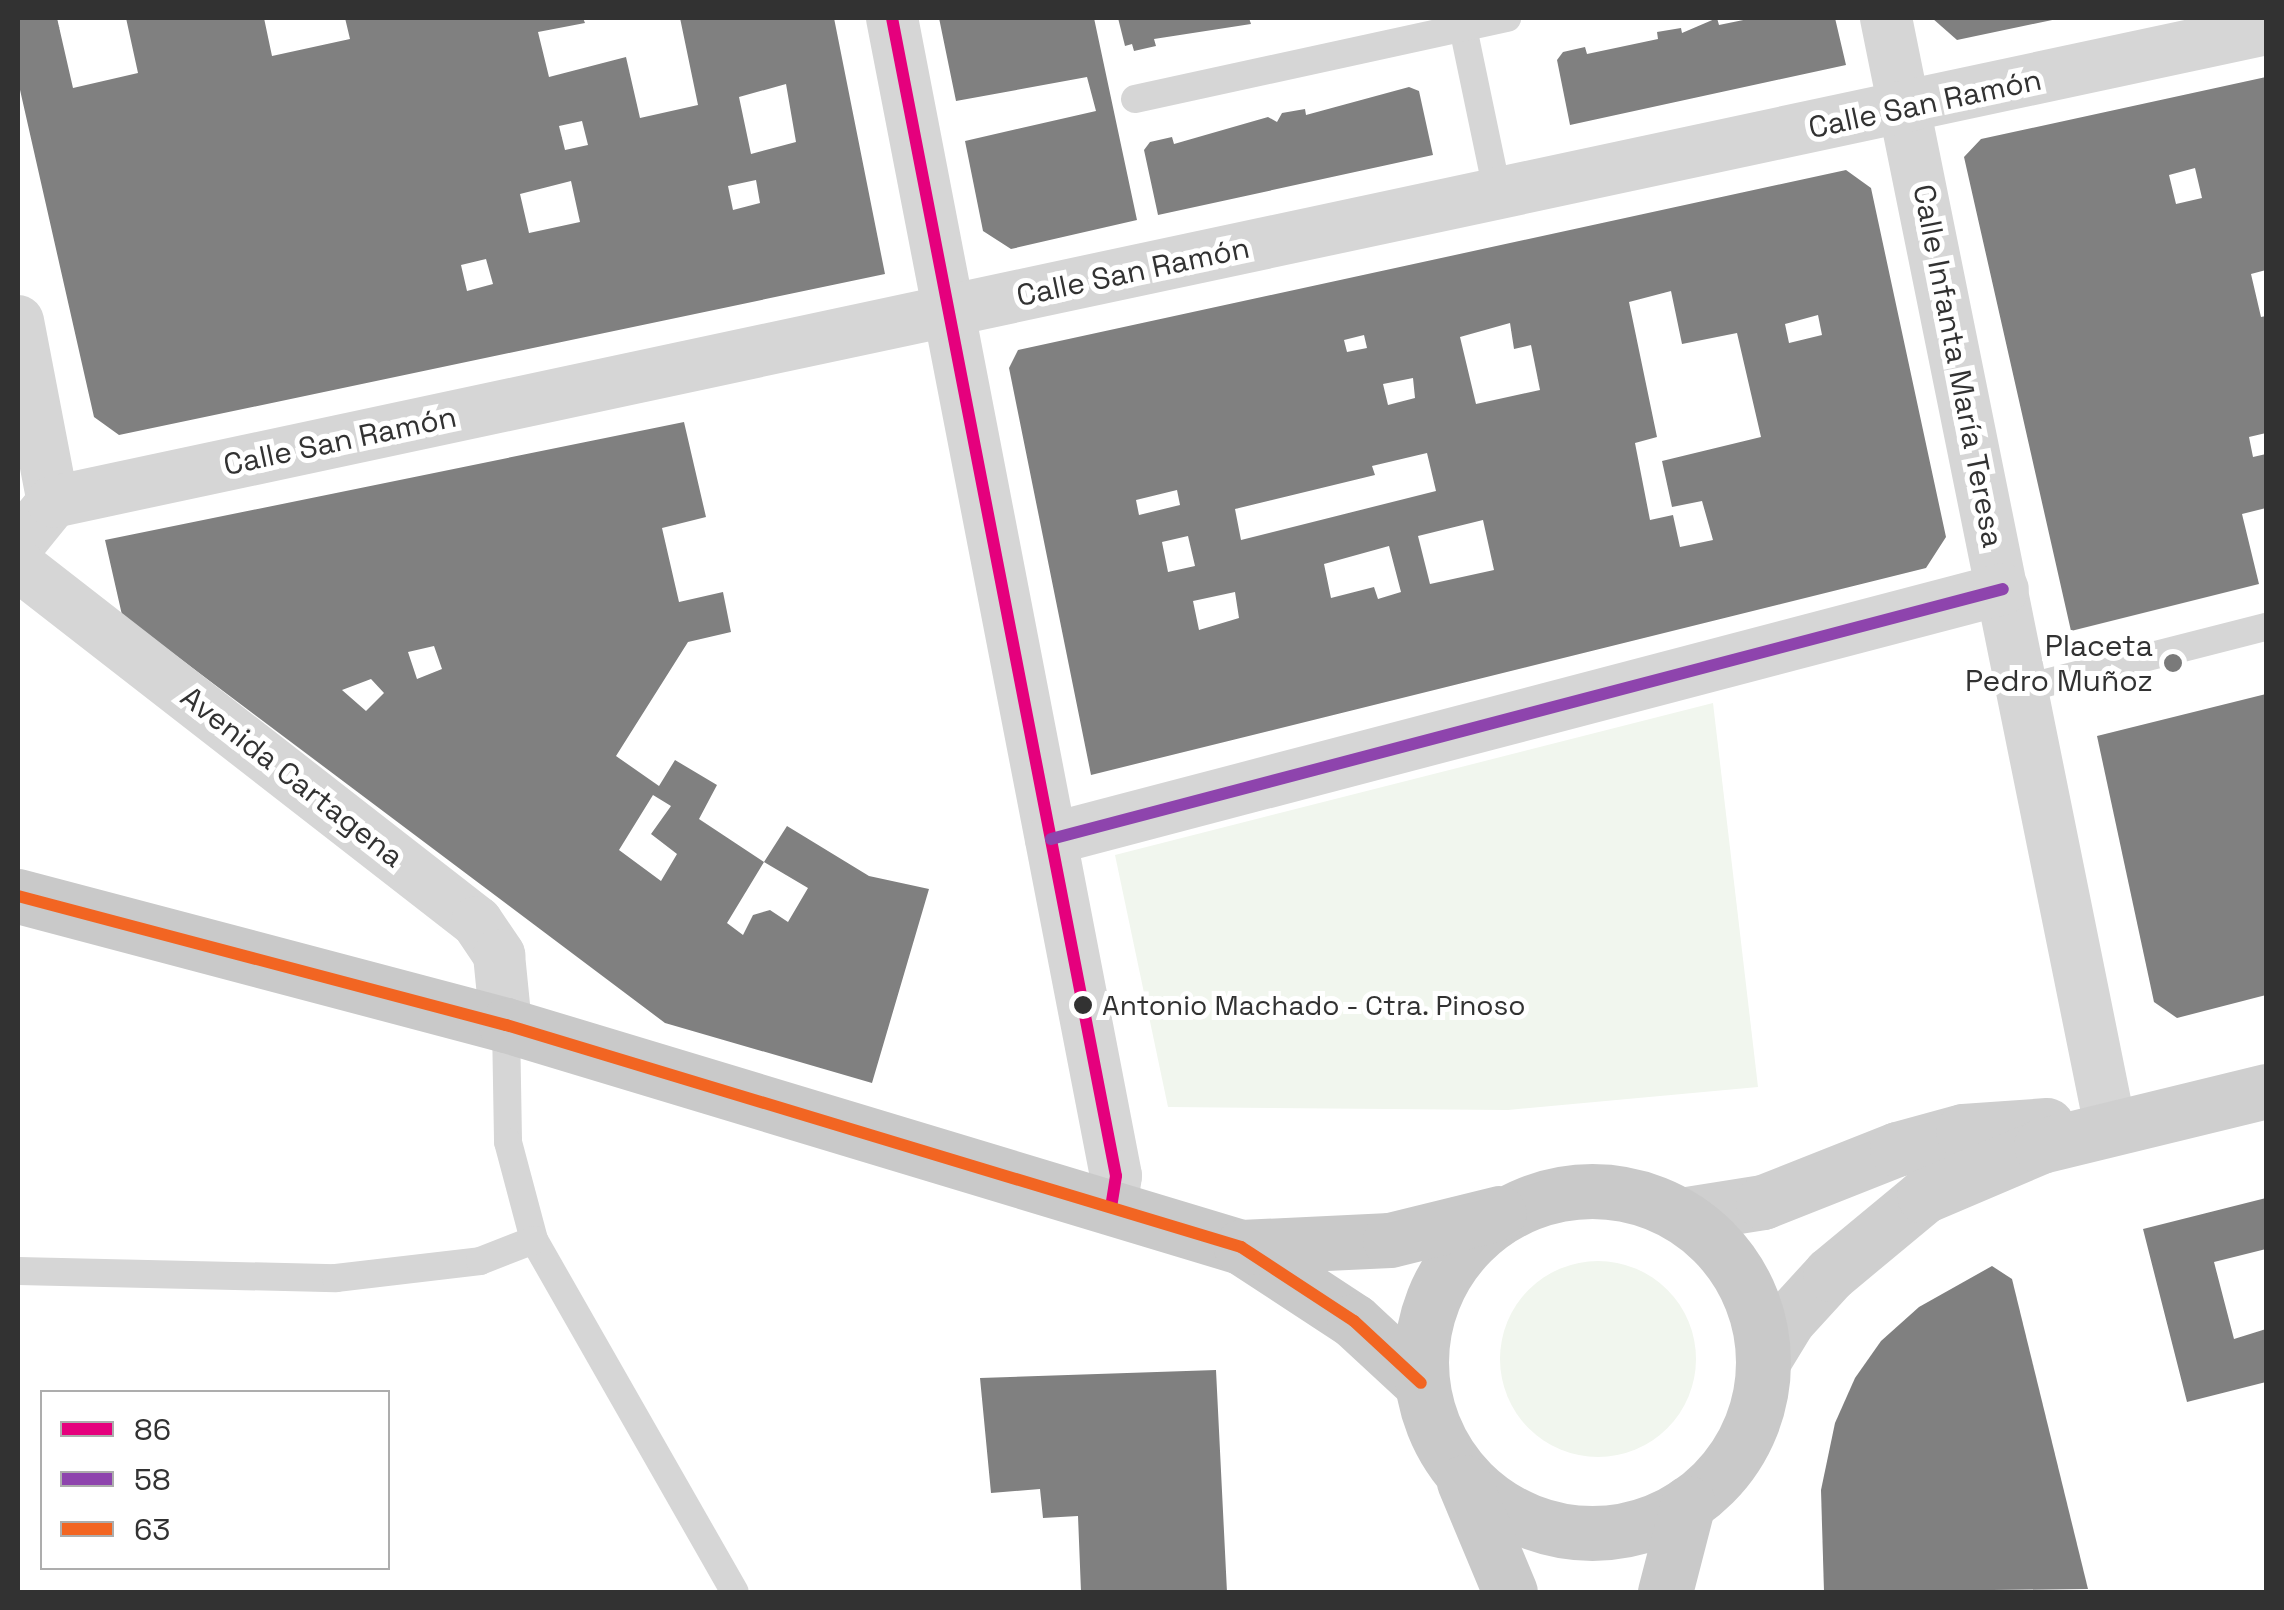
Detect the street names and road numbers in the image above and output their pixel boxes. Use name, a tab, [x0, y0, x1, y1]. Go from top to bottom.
street label: Calle San Ramón	[1805, 62, 2045, 146]
street label: Calle Infanta María Teresa	[1905, 181, 2011, 551]
street label: Calle San Ramón	[1013, 230, 1253, 314]
street label: Calle San Ramón	[220, 399, 460, 483]
street label: Avenida Cartagena	[173, 679, 411, 875]

